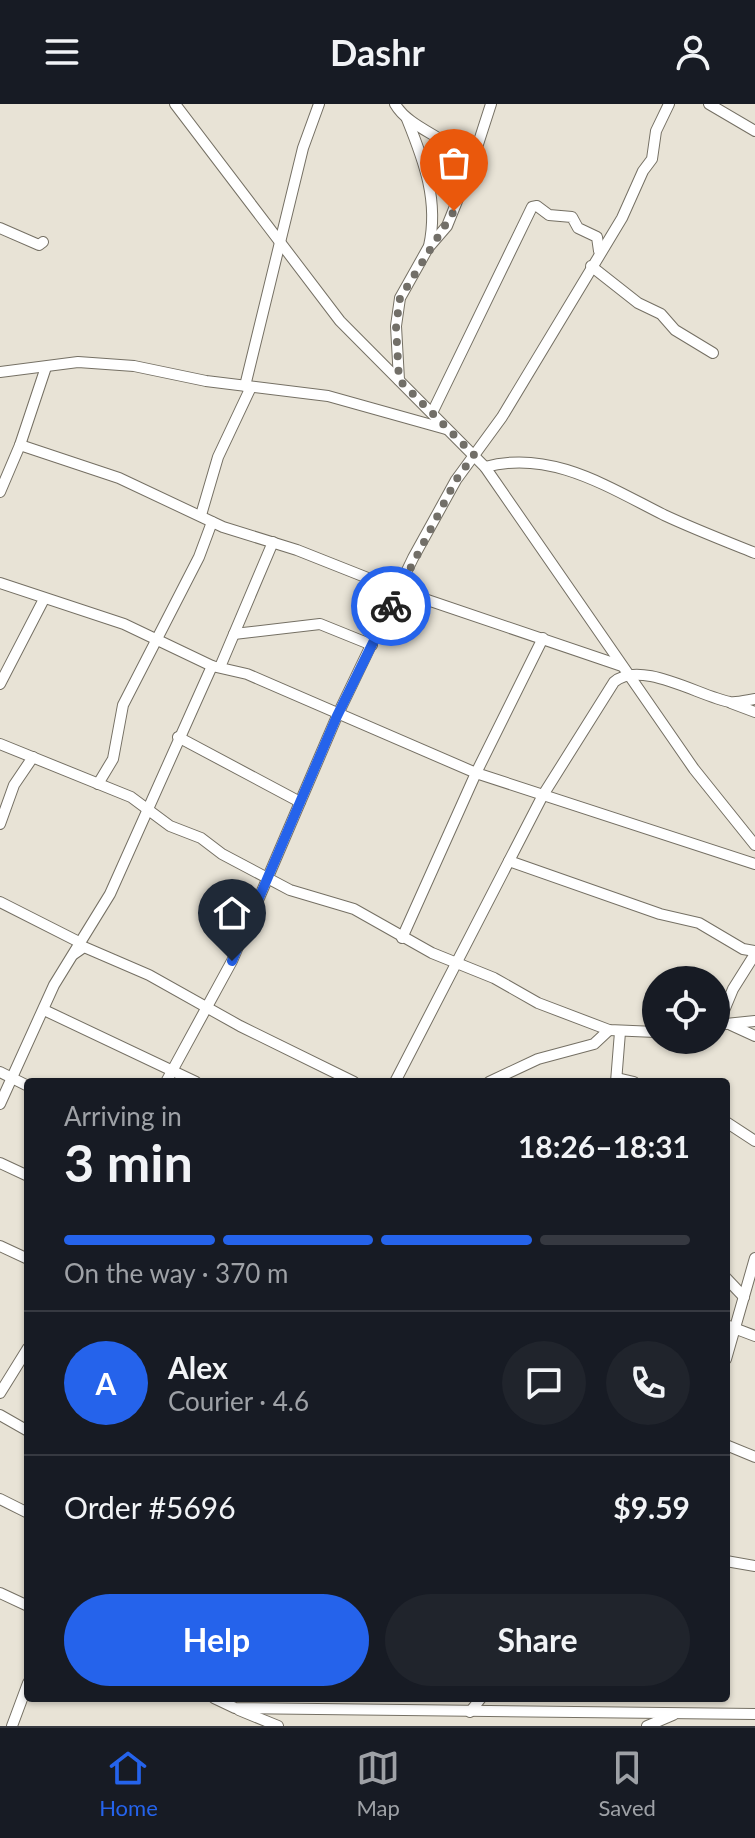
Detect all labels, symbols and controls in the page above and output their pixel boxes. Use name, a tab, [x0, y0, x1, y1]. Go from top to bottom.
icon: menu	[40, 30, 84, 74]
text: Dashr	[330, 30, 425, 74]
icon: person	[671, 30, 715, 74]
pin	[420, 129, 488, 211]
icon: bag	[432, 141, 476, 185]
courier	[351, 566, 431, 646]
icon: bike	[369, 584, 413, 628]
pin	[198, 879, 266, 961]
icon: home	[210, 891, 254, 935]
map controls	[642, 966, 730, 1054]
button: locate	[642, 966, 730, 1054]
text: Arriving in	[64, 1100, 182, 1132]
text: 18:26–18:31	[518, 1128, 690, 1164]
text: 3 min	[64, 1131, 193, 1193]
text: On the way · 370 m	[64, 1257, 288, 1289]
button: chat	[502, 1341, 586, 1425]
button: phone	[606, 1341, 690, 1425]
text: Alex	[168, 1349, 228, 1385]
text: A	[96, 1365, 116, 1401]
text: Courier · 4.6	[168, 1385, 309, 1417]
text: Order #5696	[64, 1489, 236, 1525]
text: $9.59	[613, 1489, 690, 1525]
button: Help	[64, 1594, 369, 1686]
button: Share	[385, 1594, 690, 1686]
tab: Home	[99, 1746, 158, 1821]
tab: Map	[356, 1746, 400, 1821]
tab: Saved	[598, 1746, 656, 1821]

